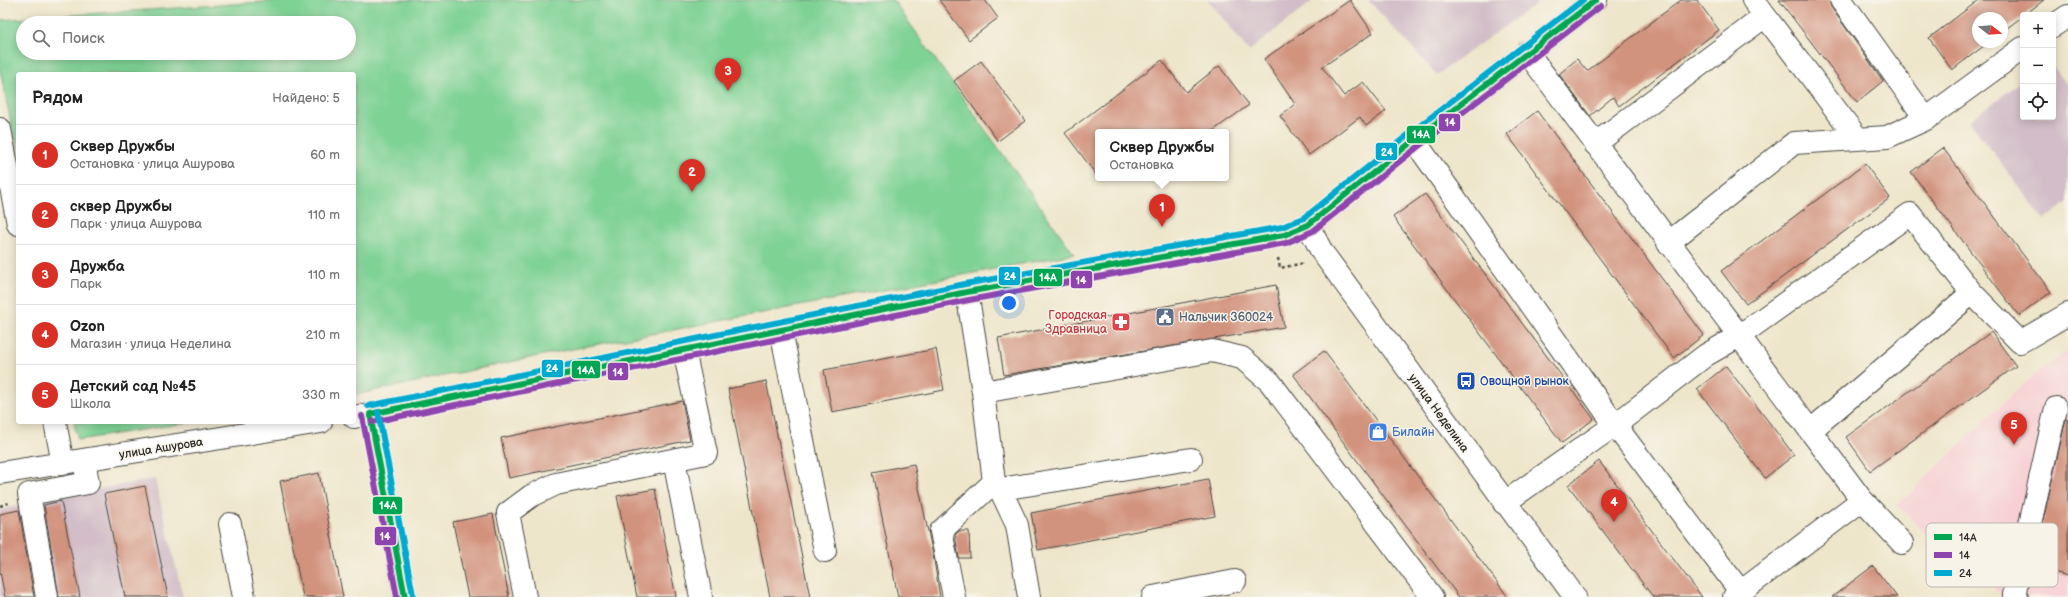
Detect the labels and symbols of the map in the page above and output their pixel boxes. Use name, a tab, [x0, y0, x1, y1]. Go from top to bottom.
north arrow	[1972, 12, 2008, 48]
pin: 3	[715, 58, 741, 91]
line badge: 14	[1438, 113, 1461, 132]
text: 14	[1444, 116, 1456, 129]
line badge: 14А	[1406, 125, 1436, 144]
text: 14А	[1412, 128, 1430, 141]
line badge: 24	[1375, 142, 1398, 161]
text: 24	[1381, 146, 1394, 159]
pin: 2	[679, 159, 705, 192]
pin: 1	[1149, 194, 1175, 227]
line badge: 24	[998, 266, 1021, 286]
line badge: 14А	[1033, 268, 1063, 287]
text: 24	[1004, 270, 1017, 283]
line badge: 14	[1070, 270, 1093, 289]
text: 14А	[1039, 271, 1057, 284]
text: 14	[1075, 274, 1087, 287]
your location	[999, 293, 1019, 313]
public building icon: Нальчик 360024	[1154, 306, 1176, 328]
place label: Городская Здравница	[1045, 308, 1107, 337]
place label: Нальчик 360024	[1179, 310, 1274, 325]
pharmacy icon: Городская Здравница	[1110, 311, 1132, 333]
line badge: 24	[541, 359, 564, 378]
line badge: 14А	[571, 360, 601, 379]
text: 24	[546, 362, 559, 375]
line badge: 14	[607, 362, 629, 381]
text: 14А	[577, 364, 595, 377]
text: 14	[612, 366, 624, 379]
bus stop icon: Овощной рынок	[1455, 370, 1477, 392]
street label: улица Неделина	[1405, 371, 1472, 455]
place label: Овощной рынок	[1480, 374, 1570, 389]
pin: 5	[2001, 412, 2027, 445]
shop icon: Билайн	[1367, 421, 1389, 443]
place label: Билайн	[1392, 425, 1435, 440]
street label: улица Ашурова	[118, 434, 204, 463]
pin: 4	[1601, 489, 1627, 522]
line badge: 14А	[372, 496, 403, 515]
text: 14А	[379, 499, 397, 512]
legend	[1926, 523, 2058, 587]
line badge: 14	[374, 526, 397, 546]
text: 14	[379, 530, 391, 543]
text: 14А	[1959, 531, 1977, 544]
text: 14	[1959, 549, 1970, 562]
text: 24	[1959, 567, 1972, 580]

